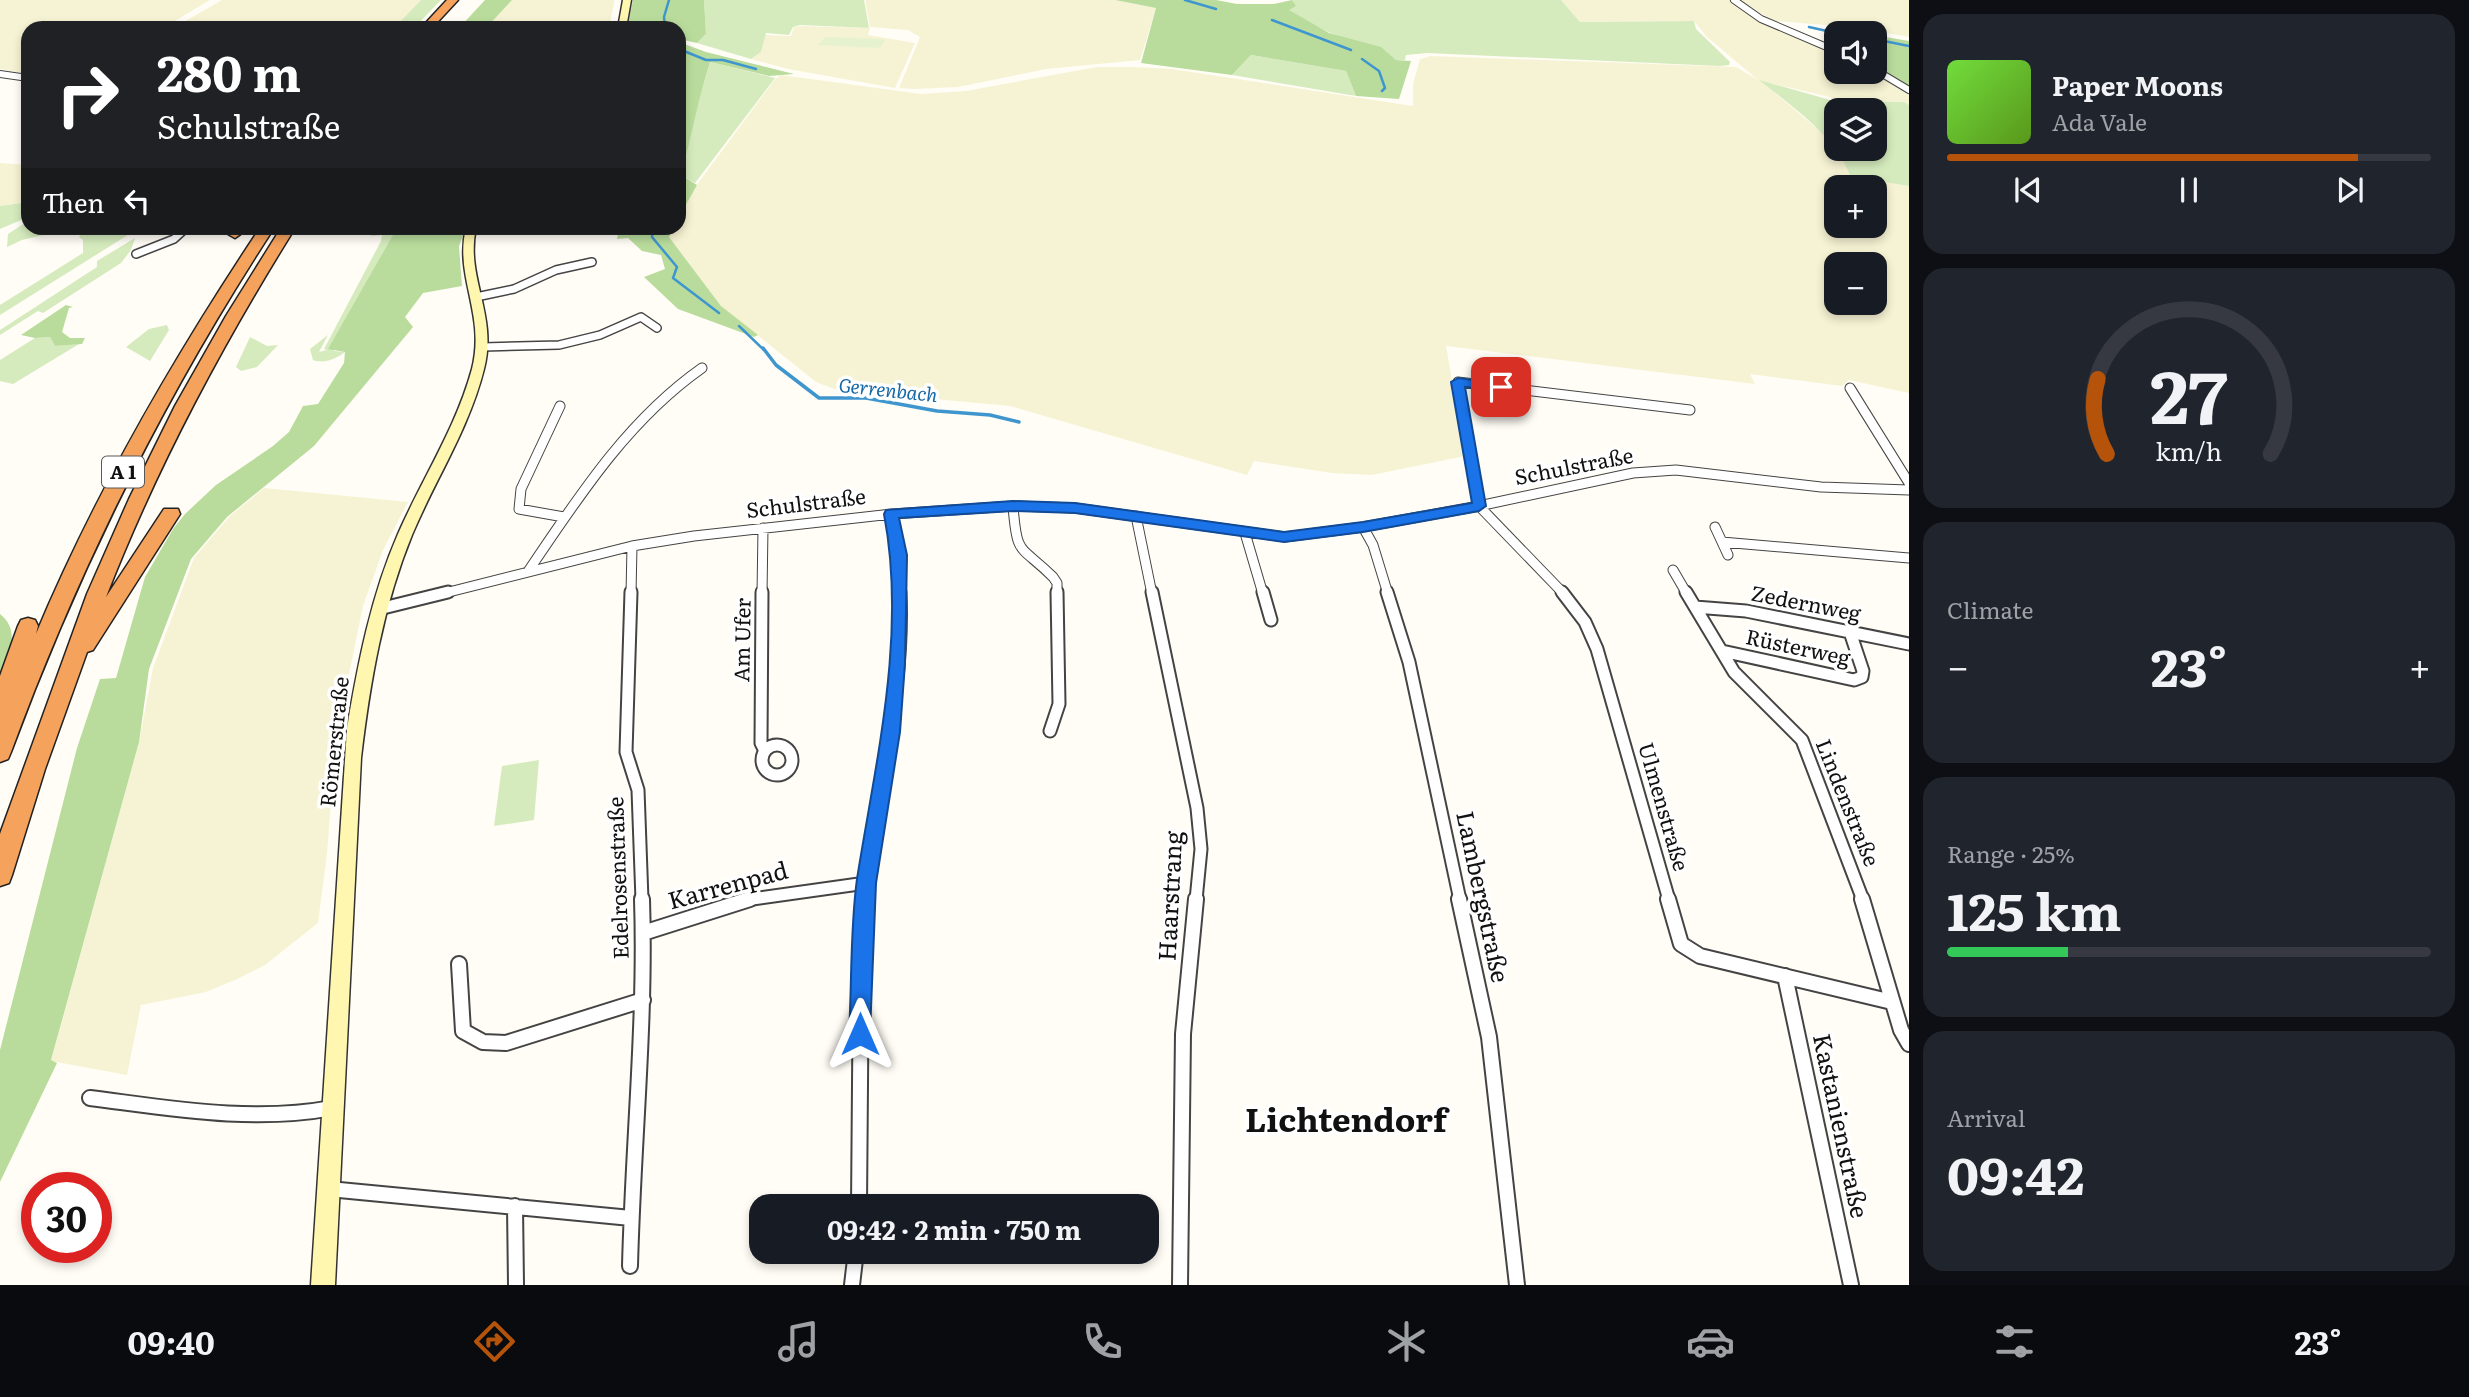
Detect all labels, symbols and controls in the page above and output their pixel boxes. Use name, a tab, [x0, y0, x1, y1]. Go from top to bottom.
map controls	[1824, 21, 1887, 315]
button: sound	[1824, 21, 1887, 84]
text: 280 m	[157, 34, 301, 107]
icon: right	[42, 49, 133, 140]
text: Paper Moons	[2052, 65, 2223, 104]
button: layers	[1824, 98, 1887, 161]
text: Schulstraße	[157, 101, 340, 149]
text: Ada Vale	[2052, 104, 2147, 138]
icon: previous	[2009, 171, 2047, 209]
icon: pause	[2170, 171, 2208, 209]
icon: next	[2331, 171, 2369, 209]
button: +	[1824, 175, 1887, 238]
text: Then	[42, 182, 104, 221]
icon: left	[118, 182, 156, 220]
button: −	[1824, 252, 1887, 315]
text: 27	[2150, 339, 2228, 447]
pin	[1471, 357, 1531, 417]
icon: arrive	[1482, 368, 1520, 406]
water label: Gerrenbach	[837, 370, 939, 408]
text: km/h	[2156, 432, 2222, 469]
street label: Schulstraße	[1512, 438, 1636, 491]
road number: A 1	[102, 457, 144, 488]
street label: Schulstraße	[744, 479, 867, 524]
street label: Zedernweg	[1749, 576, 1864, 627]
text: Climate	[1947, 592, 2033, 626]
street label: Am Ufer	[724, 597, 757, 682]
street label: Rüsterweg	[1743, 619, 1854, 672]
text: 23°	[2151, 626, 2227, 703]
text: −	[1947, 636, 1969, 693]
text: +	[2409, 636, 2431, 693]
street label: Römerstraße	[310, 675, 355, 809]
street label: Lindenstraße	[1810, 734, 1889, 870]
street label: Ulmenstraße	[1632, 738, 1699, 874]
street label: Edelrosenstraße	[598, 796, 635, 960]
street label: Lambergstraße	[1449, 808, 1520, 985]
street label: Haarstrang	[1148, 829, 1189, 962]
text: Range · 25%	[1947, 836, 2075, 870]
street label: Karrenpad	[663, 851, 792, 916]
text: 125 km	[1947, 870, 2122, 947]
position arrow	[823, 997, 897, 1071]
street label: Kastanienstraße	[1806, 1030, 1879, 1221]
district label: Lichtendorf	[1245, 1093, 1450, 1142]
text: Arrival	[1947, 1100, 2026, 1134]
text: 09:42	[1947, 1134, 2084, 1211]
speed limit sign: 30	[21, 1172, 112, 1263]
text: 09:42 · 2 min · 750 m	[827, 1209, 1081, 1248]
text: 09:40	[128, 1317, 215, 1365]
icon: directions	[470, 1317, 519, 1366]
icon: music	[774, 1317, 823, 1366]
icon: phone	[1078, 1317, 1127, 1366]
icon: climate	[1382, 1317, 1431, 1366]
icon: car	[1686, 1317, 1735, 1366]
icon: filters	[1990, 1317, 2039, 1366]
text: 23°	[2294, 1317, 2341, 1365]

